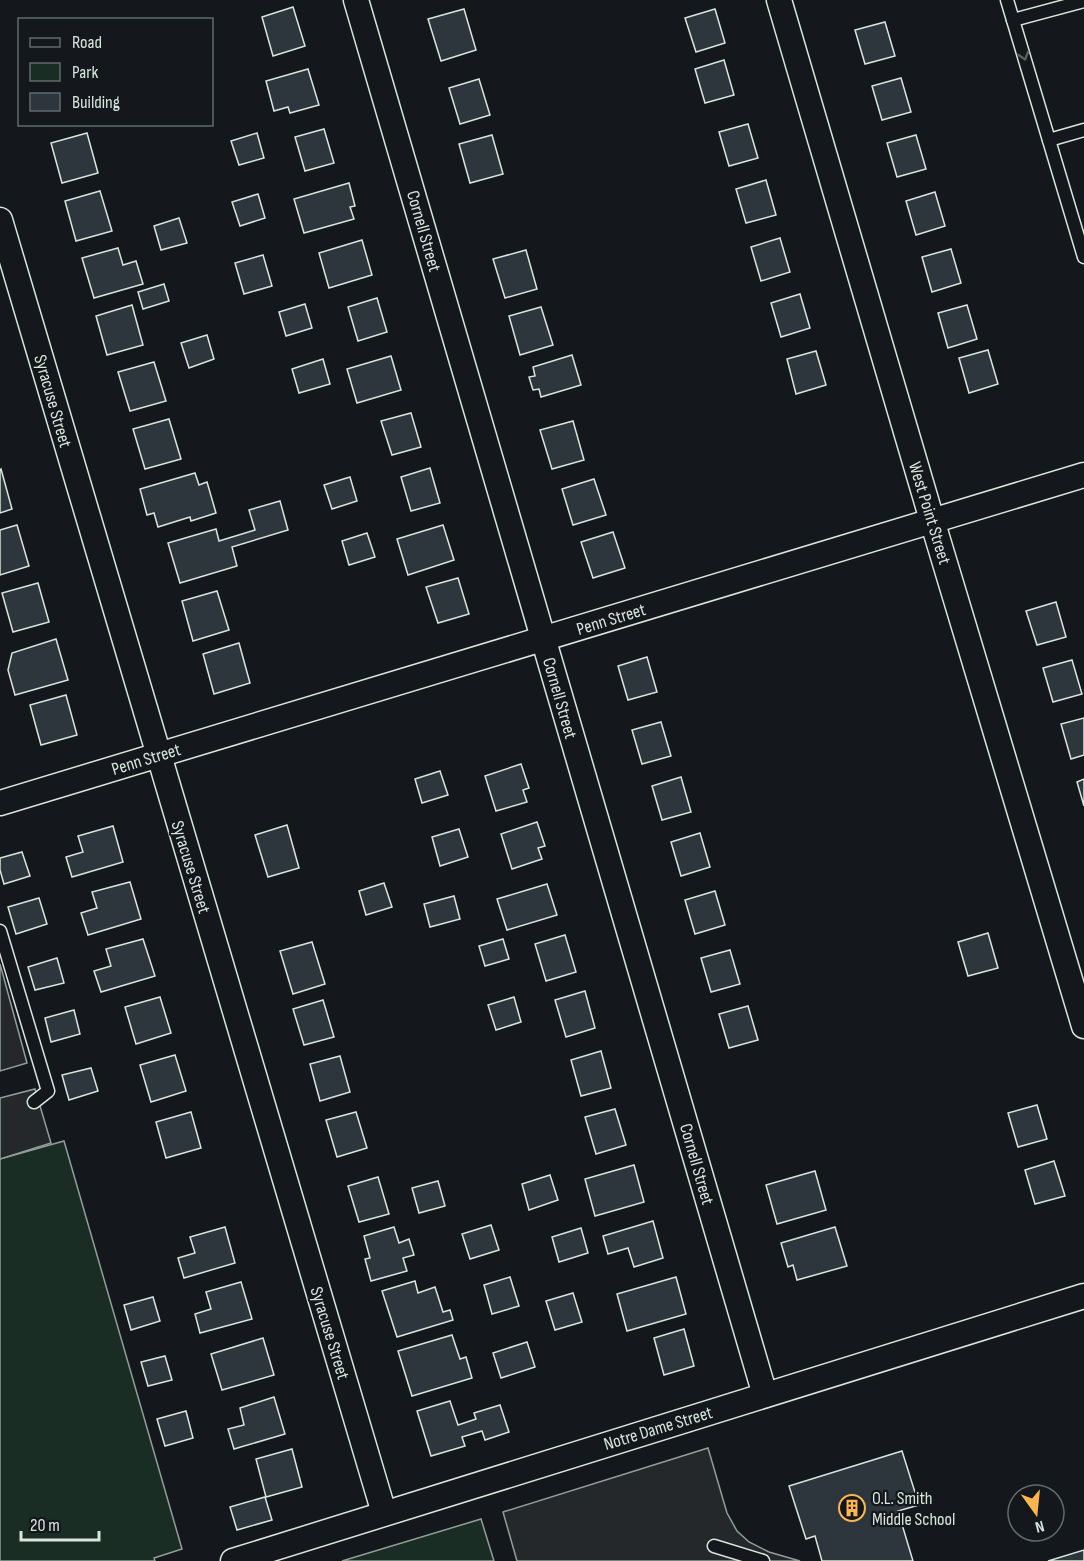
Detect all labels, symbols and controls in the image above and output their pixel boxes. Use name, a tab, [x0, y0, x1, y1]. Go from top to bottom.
legend	[18, 18, 213, 126]
text: Road	[72, 32, 102, 53]
one-way arrow	[1017, 50, 1029, 61]
text: Park	[72, 62, 98, 83]
text: Building	[72, 92, 120, 113]
street label: Cornell Street	[402, 188, 445, 275]
street label: Syracuse Street	[29, 352, 76, 451]
street label: West Point Street	[904, 459, 955, 567]
street label: Penn Street	[574, 599, 649, 640]
street label: Cornell Street	[538, 655, 581, 742]
street label: Penn Street	[109, 739, 184, 780]
street label: Syracuse Street	[166, 818, 215, 916]
street label: Cornell Street	[675, 1121, 718, 1208]
street label: Syracuse Street	[305, 1284, 354, 1382]
street label: Notre Dame Street	[601, 1402, 715, 1455]
north arrow	[1006, 1483, 1066, 1543]
place label: O.L. Smith Middle School	[872, 1488, 955, 1530]
building icon: O.L. Smith Middle School	[837, 1493, 867, 1523]
scale bar	[21, 1504, 99, 1542]
text: 20 m	[30, 1515, 60, 1536]
text: N	[1033, 1516, 1046, 1536]

